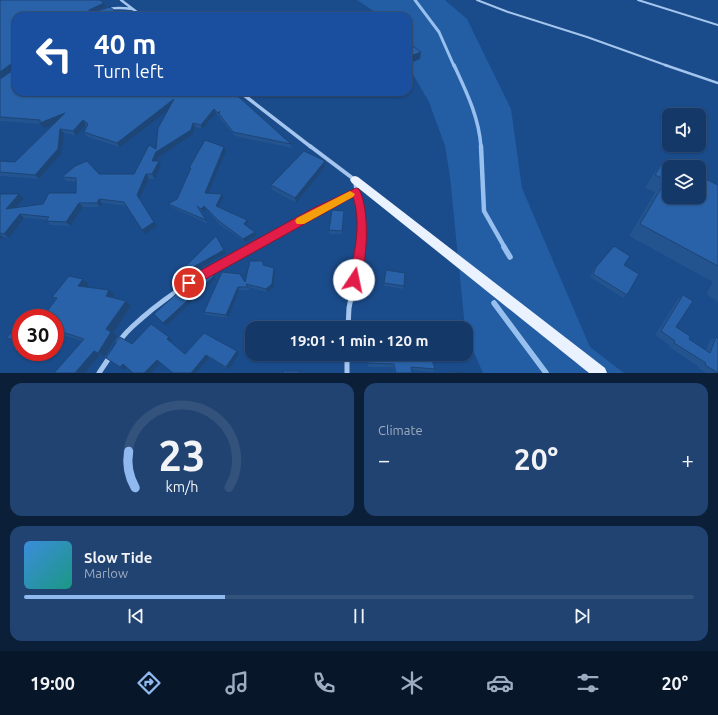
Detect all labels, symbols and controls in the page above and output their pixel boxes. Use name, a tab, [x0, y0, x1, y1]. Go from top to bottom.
icon: left	[28, 28, 80, 80]
text: 40 m	[94, 28, 156, 59]
text: Turn left	[94, 61, 164, 81]
map controls	[662, 108, 706, 204]
button: sound	[662, 108, 706, 152]
button: layers	[662, 160, 706, 204]
position arrow	[333, 259, 375, 301]
pin	[172, 266, 206, 300]
icon: arrive	[178, 272, 200, 294]
speed limit sign: 30	[12, 309, 64, 361]
text: 19:01 · 1 min · 120 m	[290, 332, 428, 349]
text: Climate	[378, 423, 423, 437]
text: 23	[159, 431, 205, 478]
text: 20°	[514, 442, 558, 476]
text: −	[378, 447, 390, 472]
text: +	[682, 447, 694, 472]
text: km/h	[166, 478, 198, 494]
text: Slow Tide	[84, 549, 152, 566]
text: Marlow	[84, 566, 128, 580]
icon: previous	[125, 605, 147, 627]
icon: pause	[348, 605, 370, 627]
icon: next	[571, 605, 593, 627]
icon: directions	[135, 669, 163, 697]
icon: music	[223, 669, 251, 697]
icon: phone	[310, 669, 338, 697]
icon: climate	[398, 669, 426, 697]
icon: car	[486, 669, 514, 697]
icon: filters	[574, 669, 602, 697]
text: 19:00	[30, 673, 75, 693]
text: 20°	[661, 673, 688, 693]

